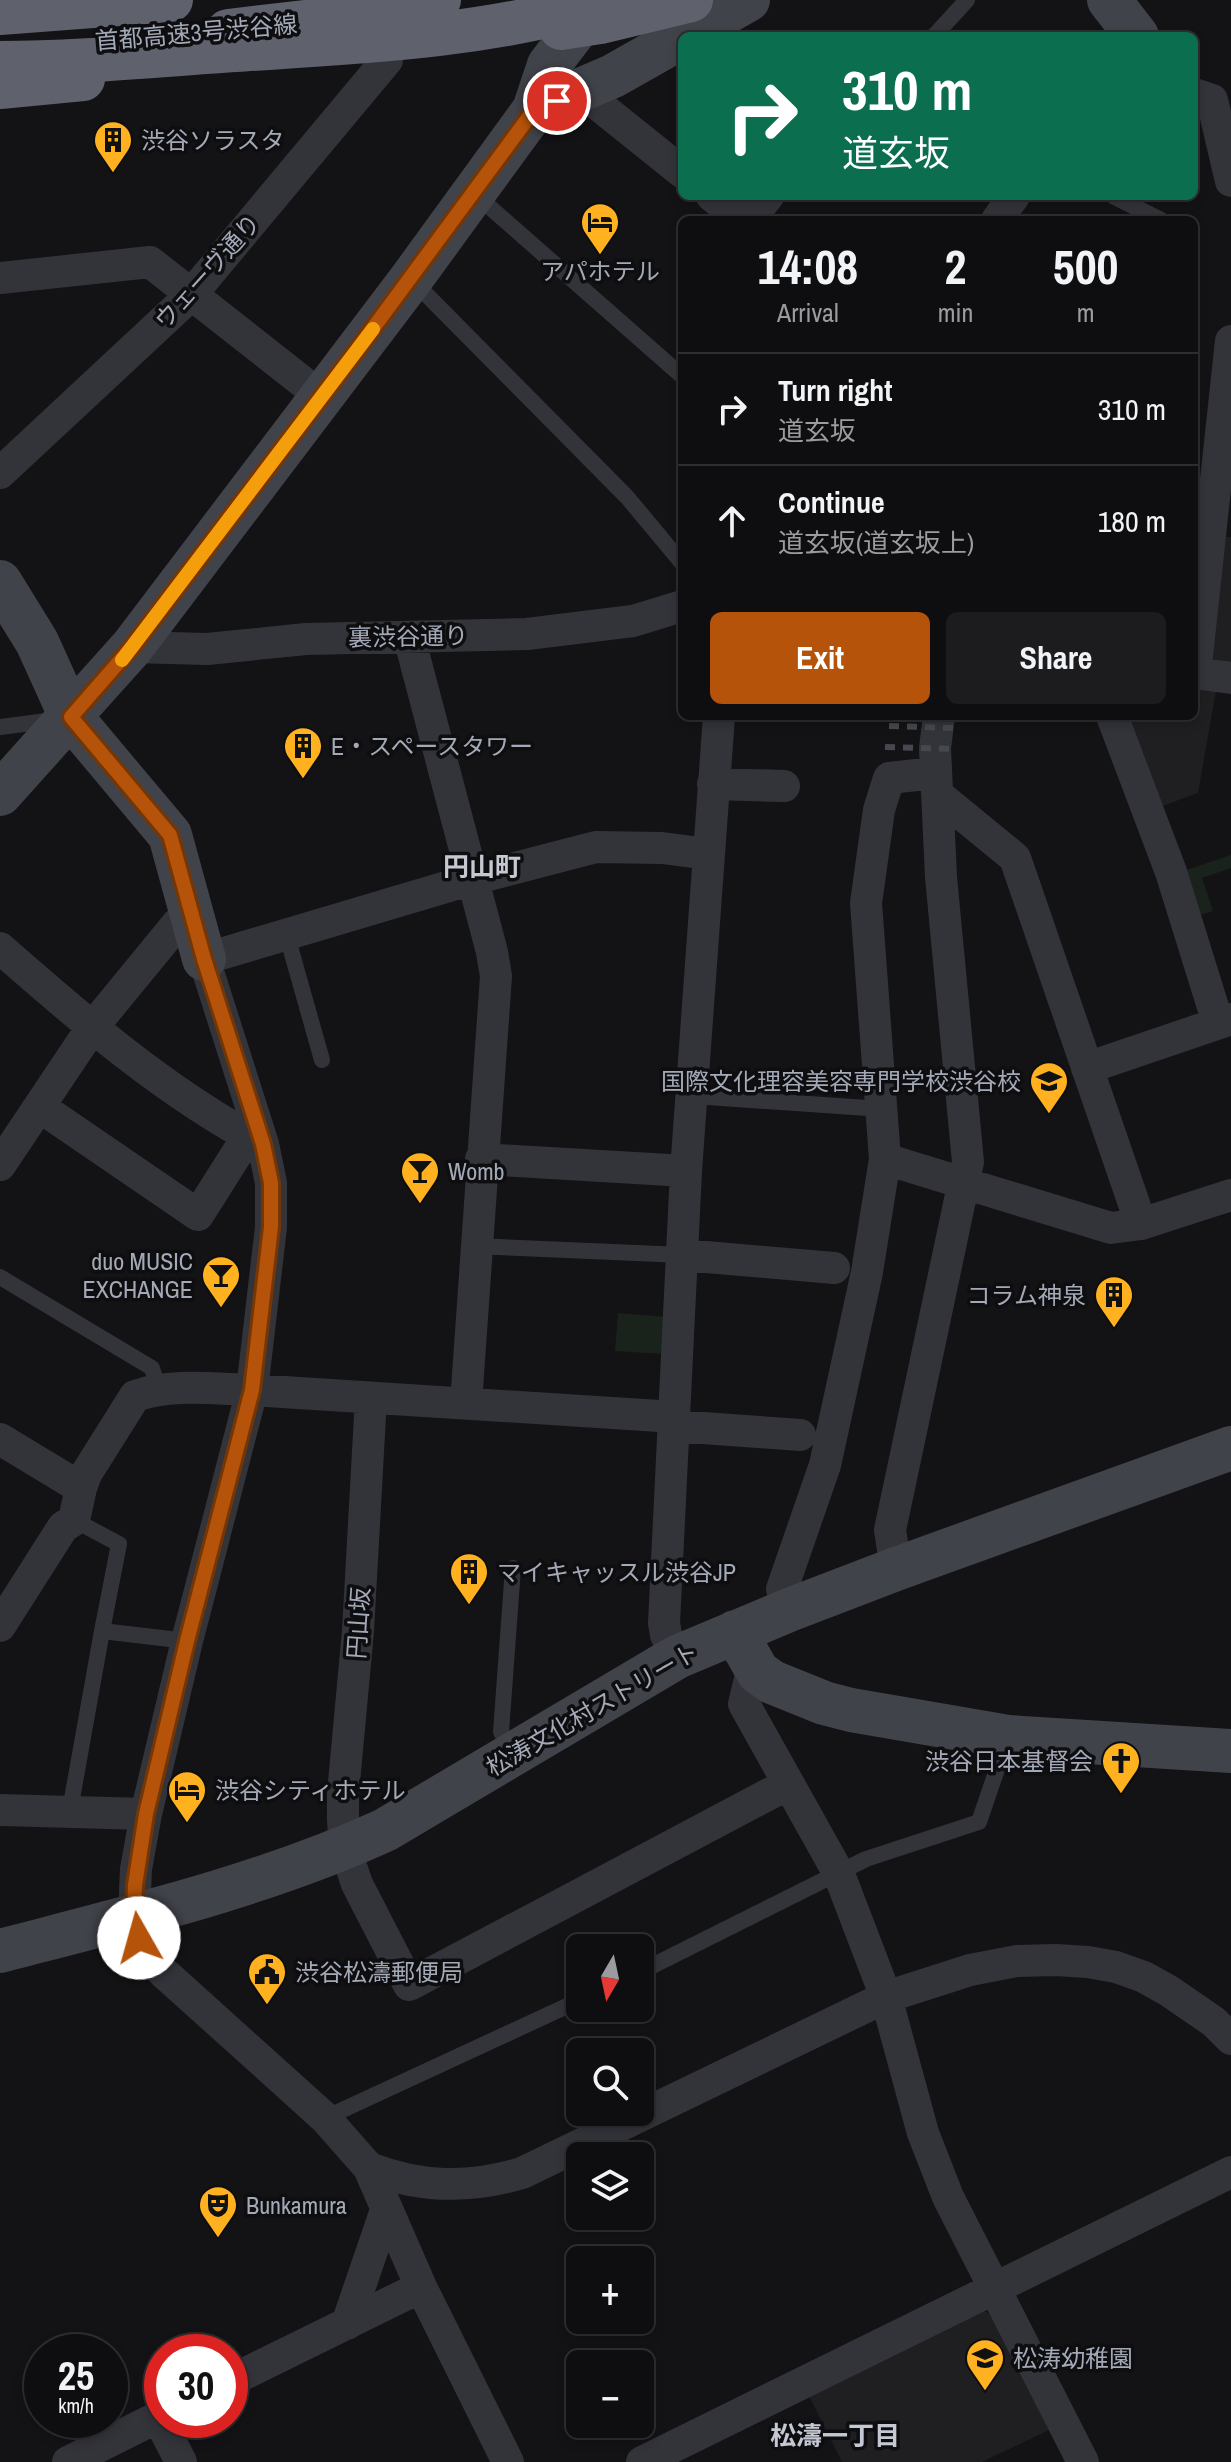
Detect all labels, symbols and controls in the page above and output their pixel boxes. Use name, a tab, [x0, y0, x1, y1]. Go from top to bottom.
street label: 首都高速3号渋谷線	[94, 7, 298, 57]
text: 310 m	[842, 52, 972, 127]
icon: right	[710, 64, 814, 168]
pin	[523, 67, 591, 135]
icon: arrive	[535, 79, 579, 123]
building icon: 渋谷ソラスタ	[92, 119, 134, 174]
place label: 渋谷ソラスタ	[141, 124, 285, 156]
text: 道玄坂	[842, 129, 950, 177]
hotel icon: アパホテル	[579, 201, 621, 256]
street label: ウェーヴ通り	[147, 207, 267, 335]
text: 14:08	[758, 234, 858, 299]
text: 2	[945, 234, 966, 299]
text: 500	[1053, 234, 1118, 299]
place label: アパホテル	[540, 255, 660, 287]
text: Arrival	[777, 295, 839, 330]
text: min	[938, 295, 973, 330]
text: m	[1077, 295, 1095, 330]
text: Turn right	[778, 370, 892, 410]
icon: right	[710, 387, 754, 431]
text: 310 m	[1098, 389, 1166, 429]
text: 道玄坂	[778, 413, 856, 448]
text: Continue	[778, 482, 885, 522]
icon: ahead	[710, 499, 754, 543]
text: 180 m	[1098, 501, 1166, 541]
text: 道玄坂(道玄坂上)	[778, 525, 974, 560]
button: Exit	[710, 612, 930, 704]
button: Share	[946, 612, 1166, 704]
street label: 裏渋谷通り	[348, 619, 468, 653]
building icon: E・スペースタワー	[282, 725, 324, 780]
place label: E・スペースタワー	[331, 730, 533, 762]
district label: 円山町	[443, 849, 521, 884]
school or university icon: 国際文化理容美容専門学校渋谷校	[1028, 1060, 1070, 1115]
place label: 国際文化理容美容専門学校渋谷校	[661, 1065, 1021, 1097]
bar icon: Womb	[399, 1150, 441, 1205]
place label: Womb	[448, 1155, 505, 1187]
place label: duo MUSIC EXCHANGE	[83, 1245, 193, 1305]
bar icon: duo MUSIC EXCHANGE	[200, 1254, 242, 1309]
building icon: コラム神泉	[1093, 1274, 1135, 1329]
place label: コラム神泉	[967, 1279, 1086, 1311]
building icon: マイキャッスル渋谷JP	[448, 1551, 490, 1606]
place label: マイキャッスル渋谷JP	[497, 1556, 736, 1588]
street label: 円山坂	[340, 1586, 376, 1660]
street label: 松涛文化村ストリート	[480, 1635, 704, 1783]
church icon: 渋谷日本基督会	[1100, 1740, 1142, 1795]
place label: 渋谷日本基督会	[925, 1745, 1093, 1777]
hotel icon: 渋谷シティホテル	[166, 1769, 208, 1824]
place label: 渋谷シティホテル	[215, 1774, 406, 1806]
position arrow	[97, 1896, 181, 1980]
north arrow	[566, 1934, 654, 2022]
map controls	[566, 1934, 654, 2438]
public building icon: 渋谷松濤郵便局	[246, 1951, 288, 2006]
place label: 渋谷松濤郵便局	[295, 1956, 463, 1988]
button: search	[566, 2038, 654, 2126]
button: layers	[566, 2142, 654, 2230]
theatre icon: Bunkamura	[197, 2184, 239, 2239]
place label: Bunkamura	[246, 2189, 347, 2221]
button: +	[566, 2246, 654, 2334]
speed limit sign: 30	[144, 2334, 248, 2438]
school or university icon: 松涛幼稚園	[964, 2337, 1006, 2392]
place label: 松涛幼稚園	[1013, 2342, 1133, 2374]
text: 25	[58, 2349, 94, 2402]
button: −	[566, 2350, 654, 2438]
text: km/h	[58, 2392, 94, 2419]
district label: 松濤一丁目	[770, 2418, 900, 2453]

